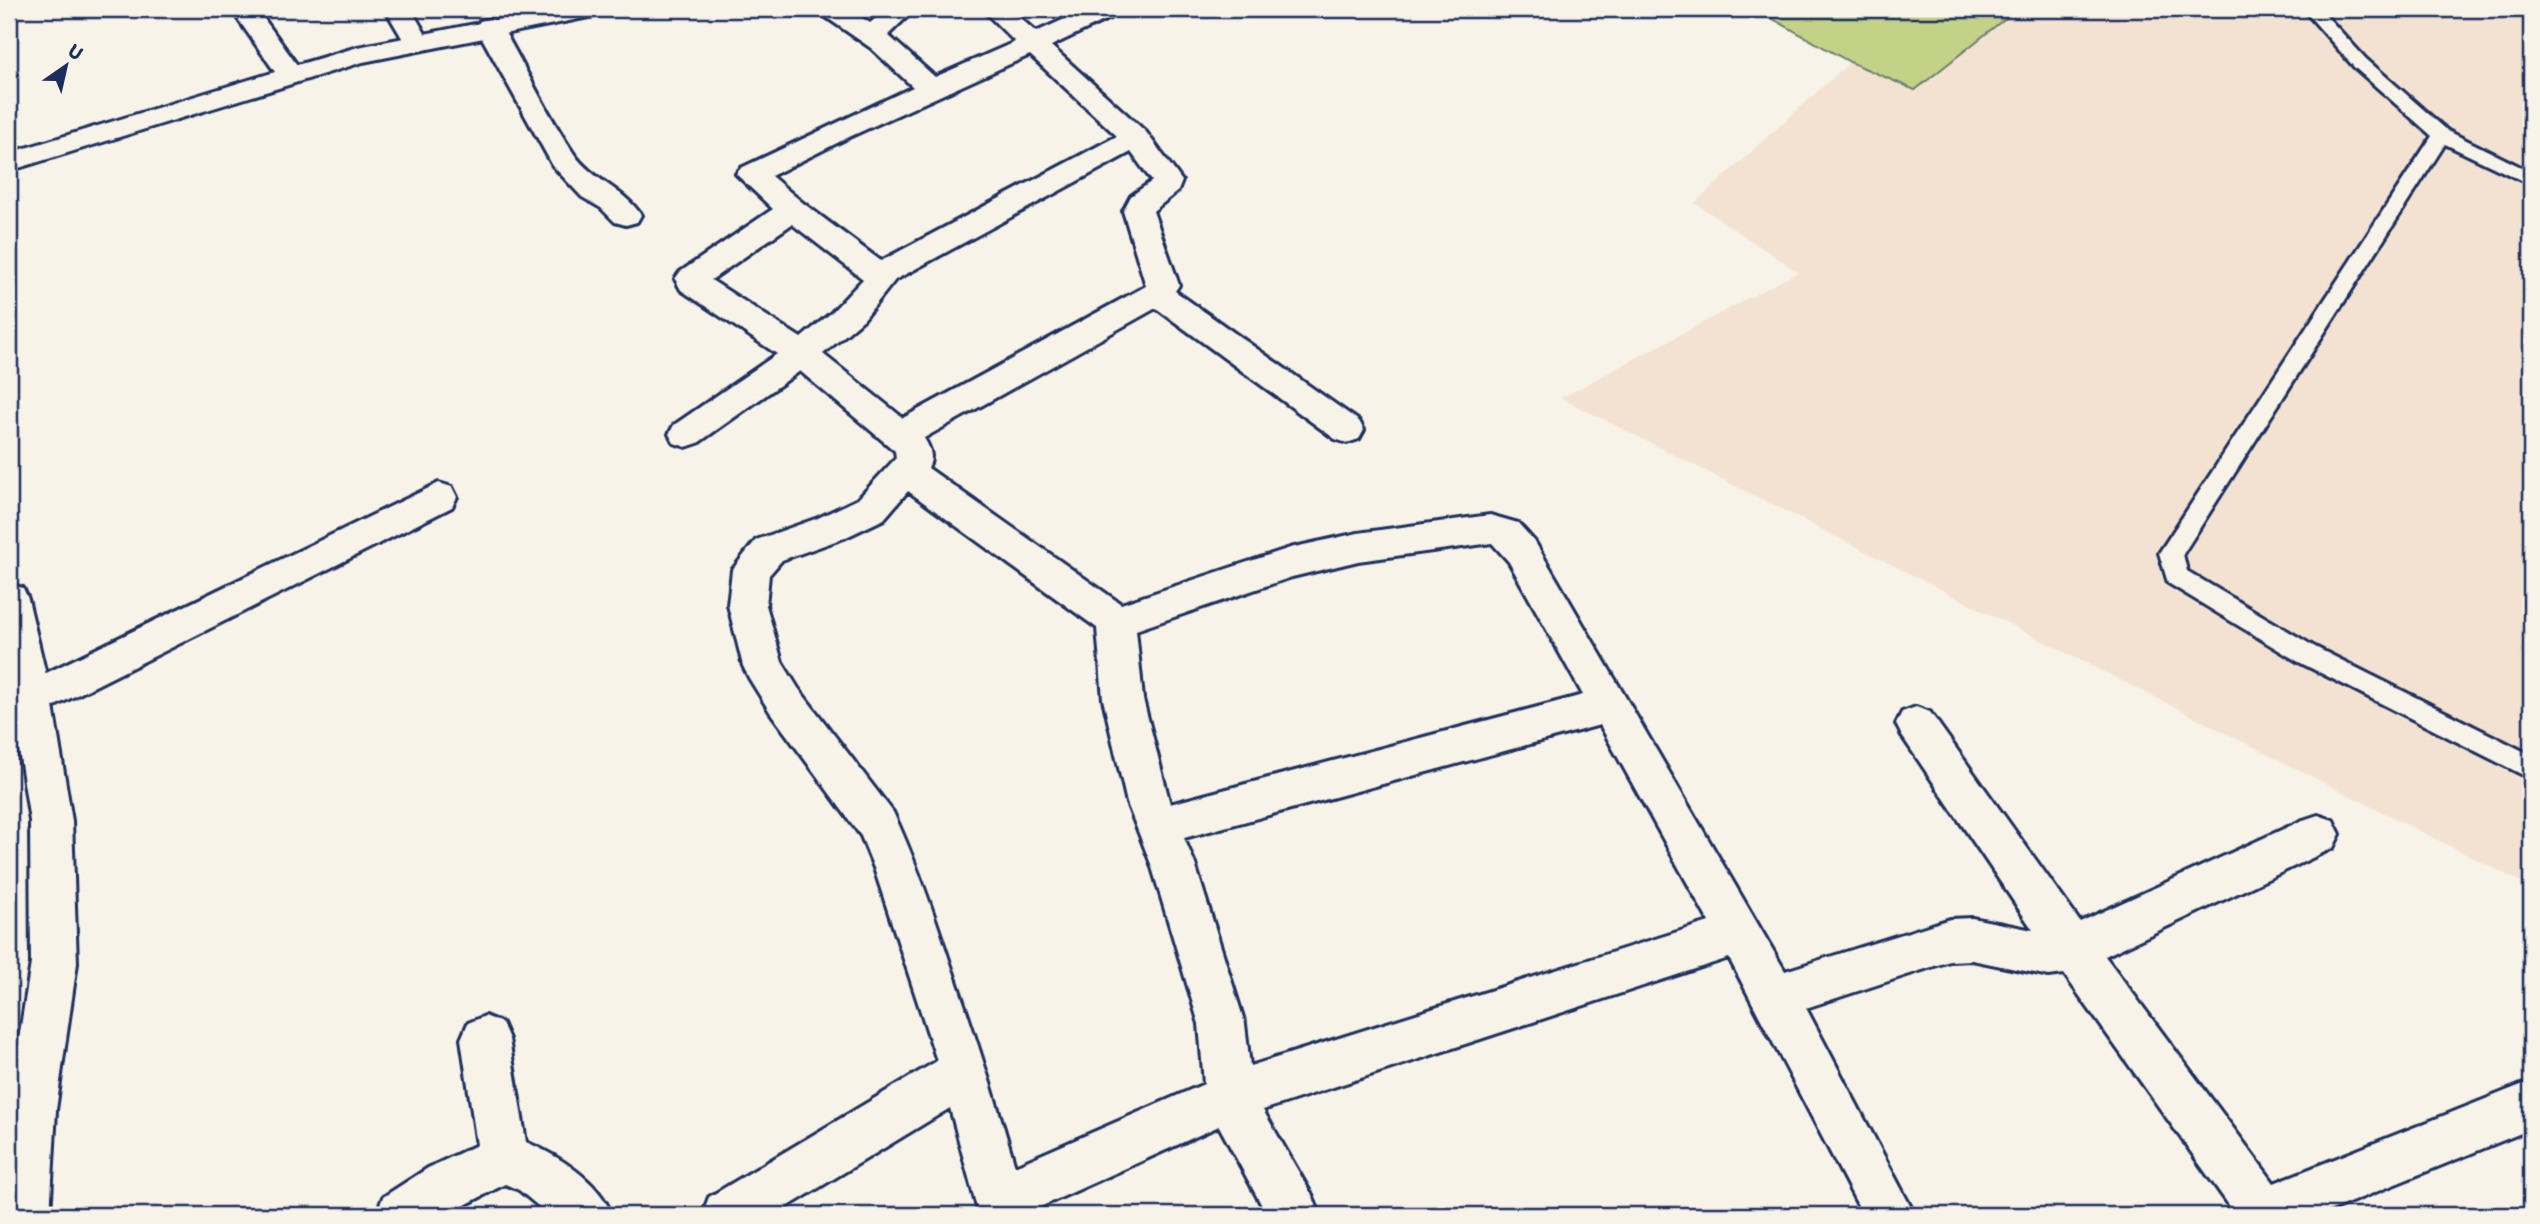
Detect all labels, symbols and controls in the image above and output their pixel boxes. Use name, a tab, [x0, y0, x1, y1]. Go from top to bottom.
north arrow	[32, 32, 102, 102]
text: U	[63, 38, 88, 66]

